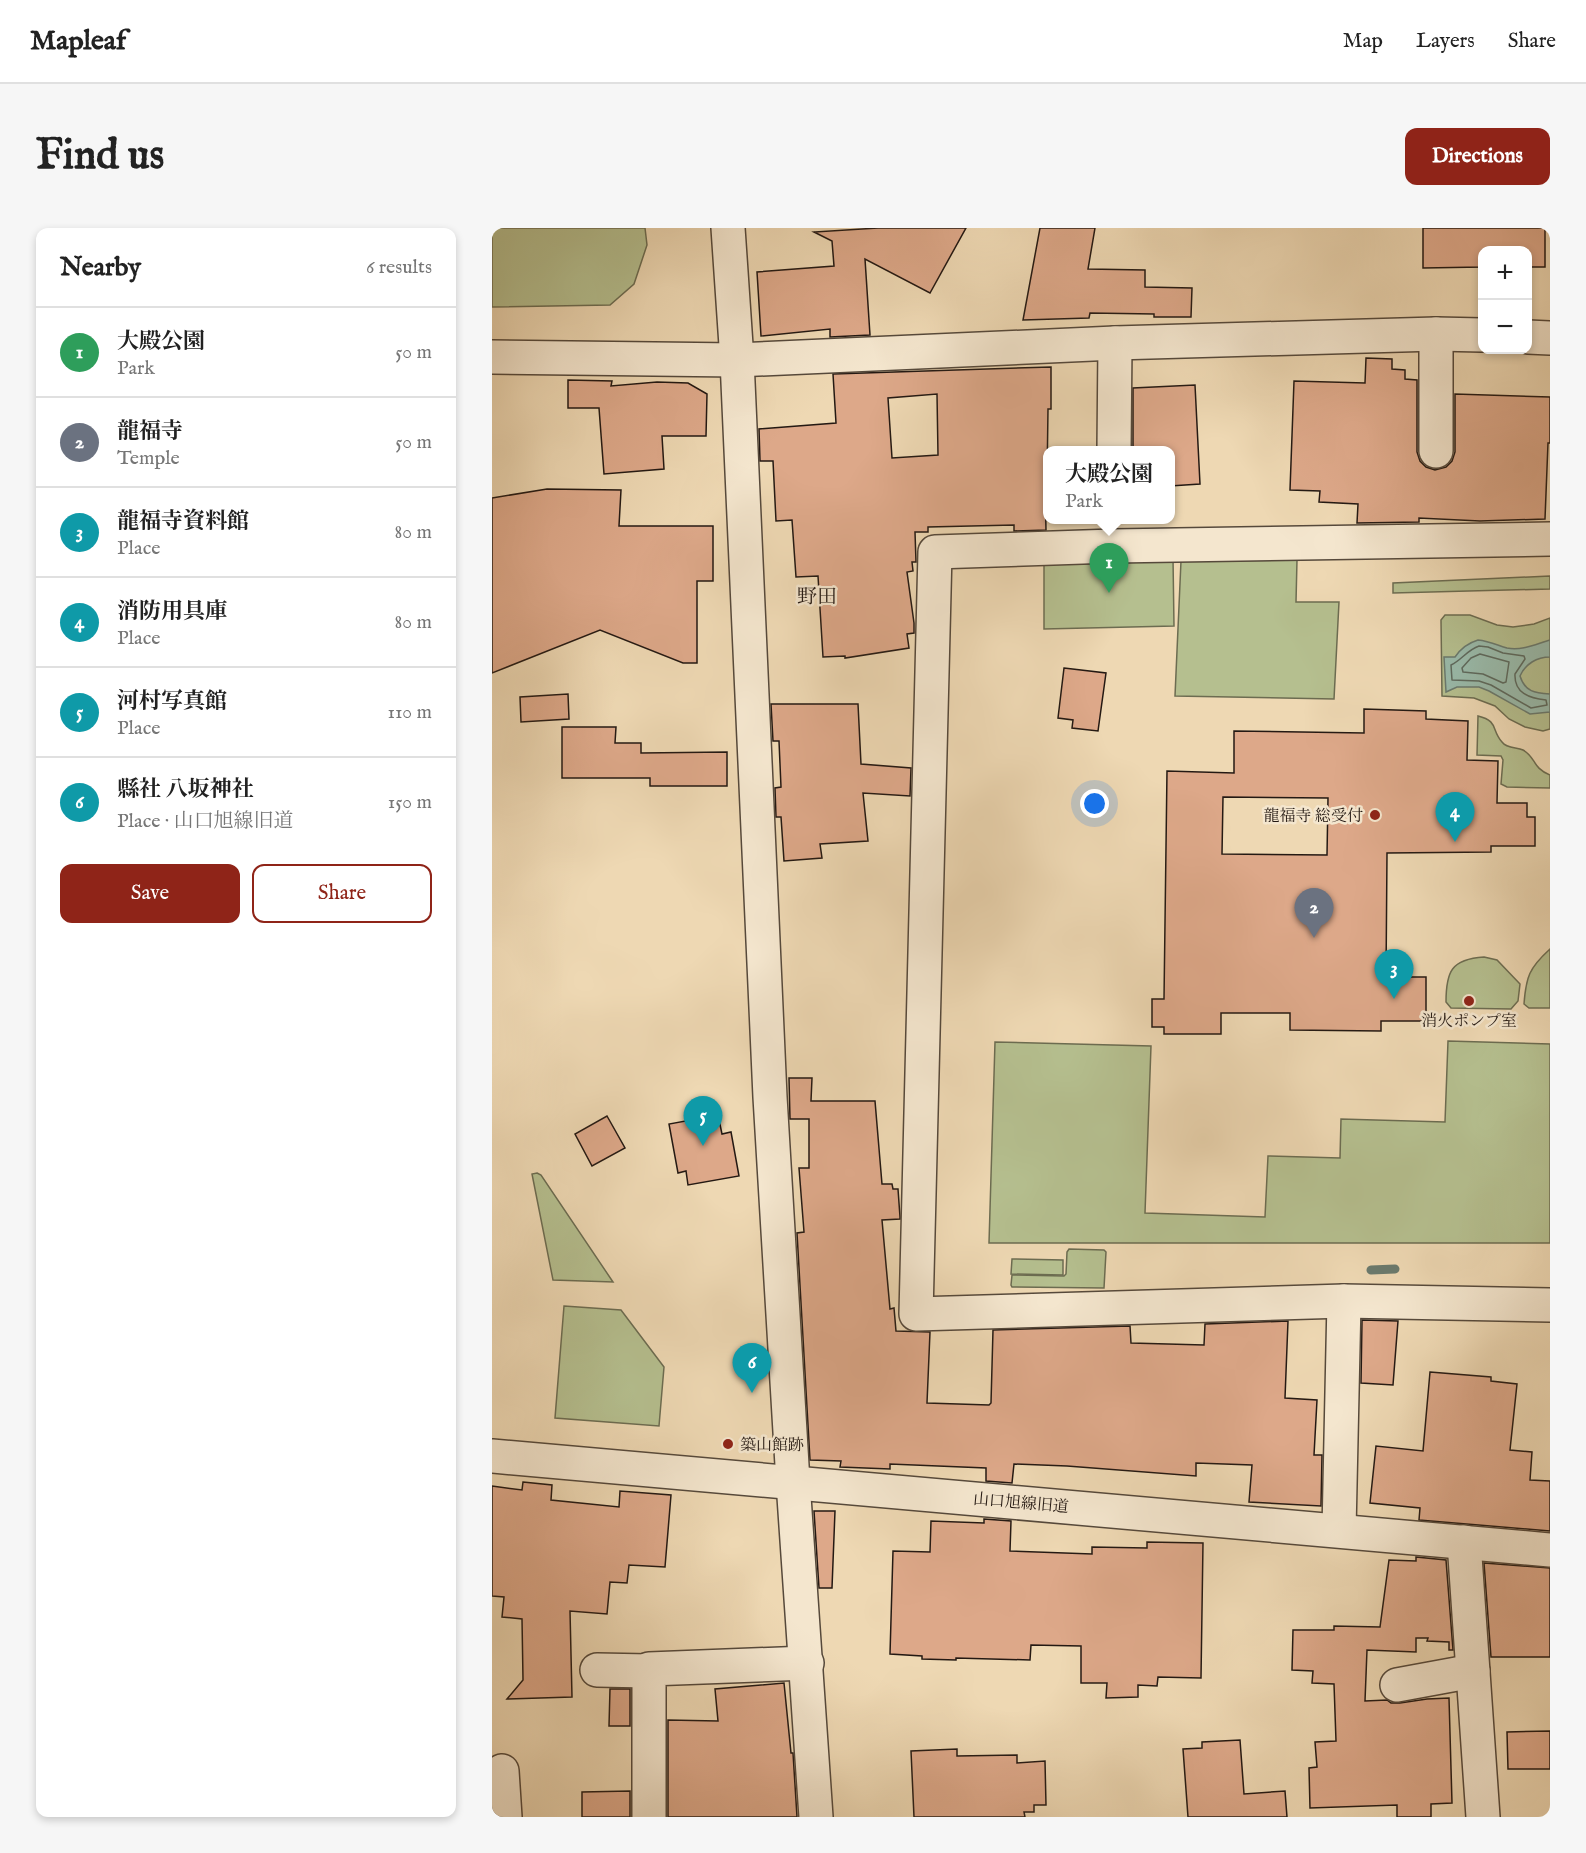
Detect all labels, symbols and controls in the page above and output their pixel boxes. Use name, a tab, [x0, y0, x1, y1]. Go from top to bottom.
text: Mapleaf	[30, 24, 126, 59]
text: Map	[1343, 28, 1383, 55]
text: Layers	[1416, 28, 1475, 55]
text: Share	[1508, 28, 1556, 55]
button: Directions	[1405, 128, 1550, 185]
text: Find us	[36, 130, 164, 183]
map controls	[1478, 246, 1532, 354]
button: +	[1478, 246, 1532, 300]
text: Nearby	[60, 251, 141, 284]
text: 6 results	[366, 255, 432, 280]
button: −	[1478, 300, 1532, 354]
text: 大殿公園	[117, 328, 205, 356]
text: 1	[76, 340, 83, 365]
text: 50 m	[395, 340, 432, 365]
text: Park	[117, 356, 155, 381]
text: 龍福寺	[117, 418, 183, 446]
text: 2	[75, 430, 84, 455]
text: 50 m	[395, 430, 432, 455]
text: Temple	[117, 446, 180, 471]
popup	[1043, 446, 1175, 524]
text: 大殿公園	[1065, 461, 1153, 489]
text: Park	[1065, 489, 1103, 514]
text: 龍福寺資料館	[117, 508, 249, 536]
text: 3	[76, 520, 83, 545]
text: 80 m	[395, 520, 432, 545]
text: Place	[117, 536, 160, 561]
pin: 1	[1090, 544, 1128, 593]
district label: 野田	[797, 585, 837, 610]
text: 消防用具庫	[117, 598, 227, 626]
text: 4	[75, 610, 84, 635]
text: 80 m	[395, 610, 432, 635]
text: Place	[117, 626, 160, 651]
text: 河村写真館	[117, 688, 227, 716]
text: 5	[76, 700, 83, 725]
text: 110 m	[388, 700, 432, 725]
text: Place	[117, 716, 160, 741]
text: 縣社 八坂神社	[117, 776, 254, 804]
your location	[1080, 789, 1109, 818]
text: 6	[75, 790, 84, 815]
text: 150 m	[388, 790, 432, 815]
pin: 4	[1436, 792, 1474, 842]
place label: 龍福寺 総受付	[1264, 807, 1363, 827]
marker: 龍福寺 総受付	[1368, 808, 1382, 822]
text: Place · 山口旭線旧道	[117, 809, 294, 834]
button: Save	[60, 864, 240, 923]
button: Share	[252, 864, 432, 923]
pin: 2	[1294, 888, 1334, 938]
pin: 3	[1374, 950, 1414, 999]
marker: 消火ポンプ室	[1462, 994, 1476, 1008]
place label: 消火ポンプ室	[1421, 1012, 1517, 1032]
pin: 5	[684, 1096, 722, 1146]
pin: 6	[732, 1344, 772, 1393]
place label: 築山館跡	[740, 1436, 804, 1456]
marker: 築山館跡	[721, 1437, 735, 1451]
street label: 山口旭線旧道	[972, 1490, 1070, 1518]

